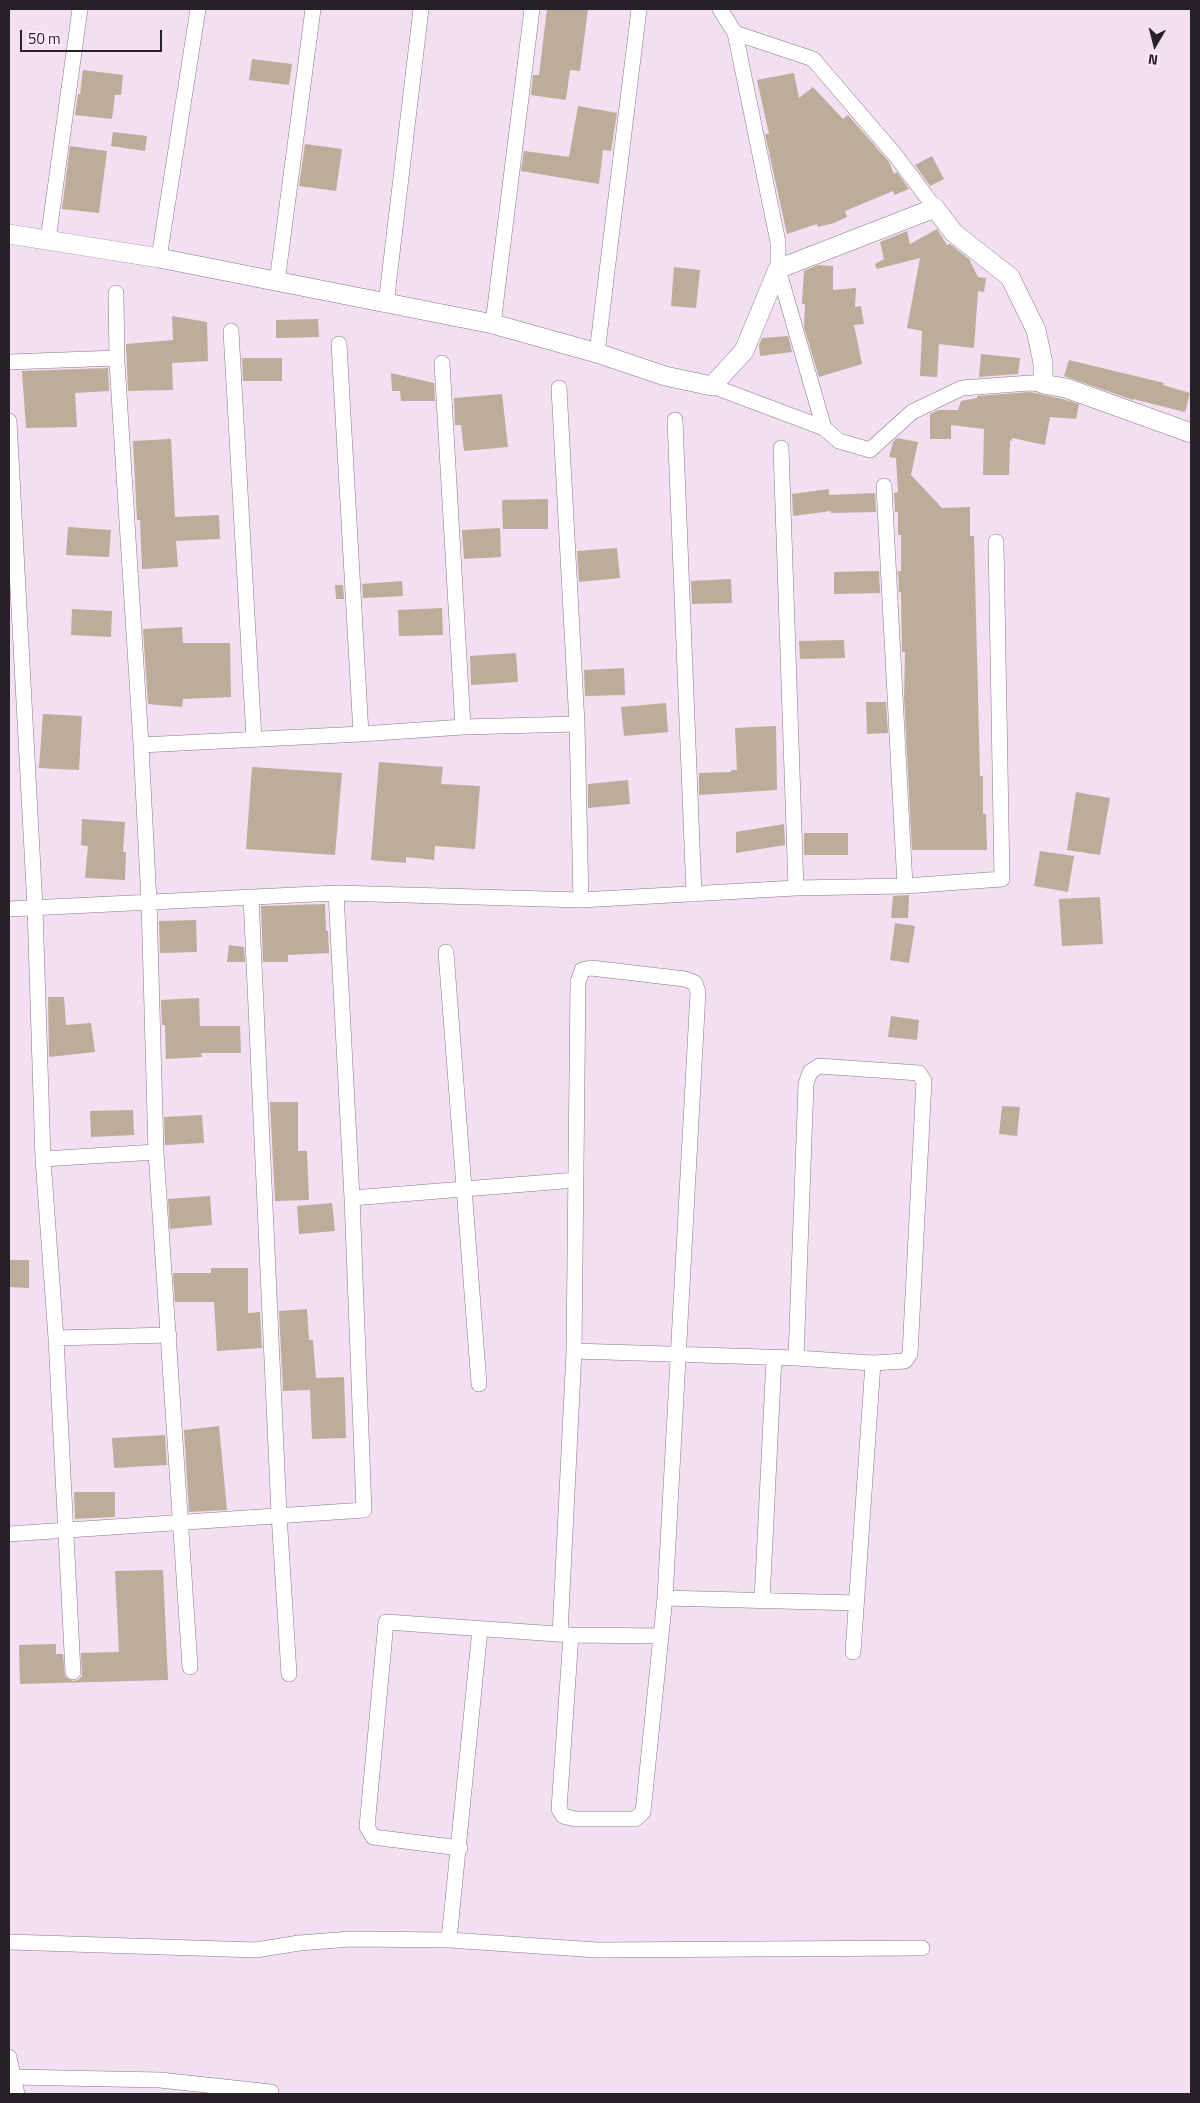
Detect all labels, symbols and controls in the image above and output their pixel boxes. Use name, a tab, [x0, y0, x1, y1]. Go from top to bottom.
scale bar	[22, 20, 165, 52]
north arrow	[1130, 20, 1180, 70]
text: 50 m	[28, 27, 61, 50]
text: N	[1147, 49, 1159, 71]

